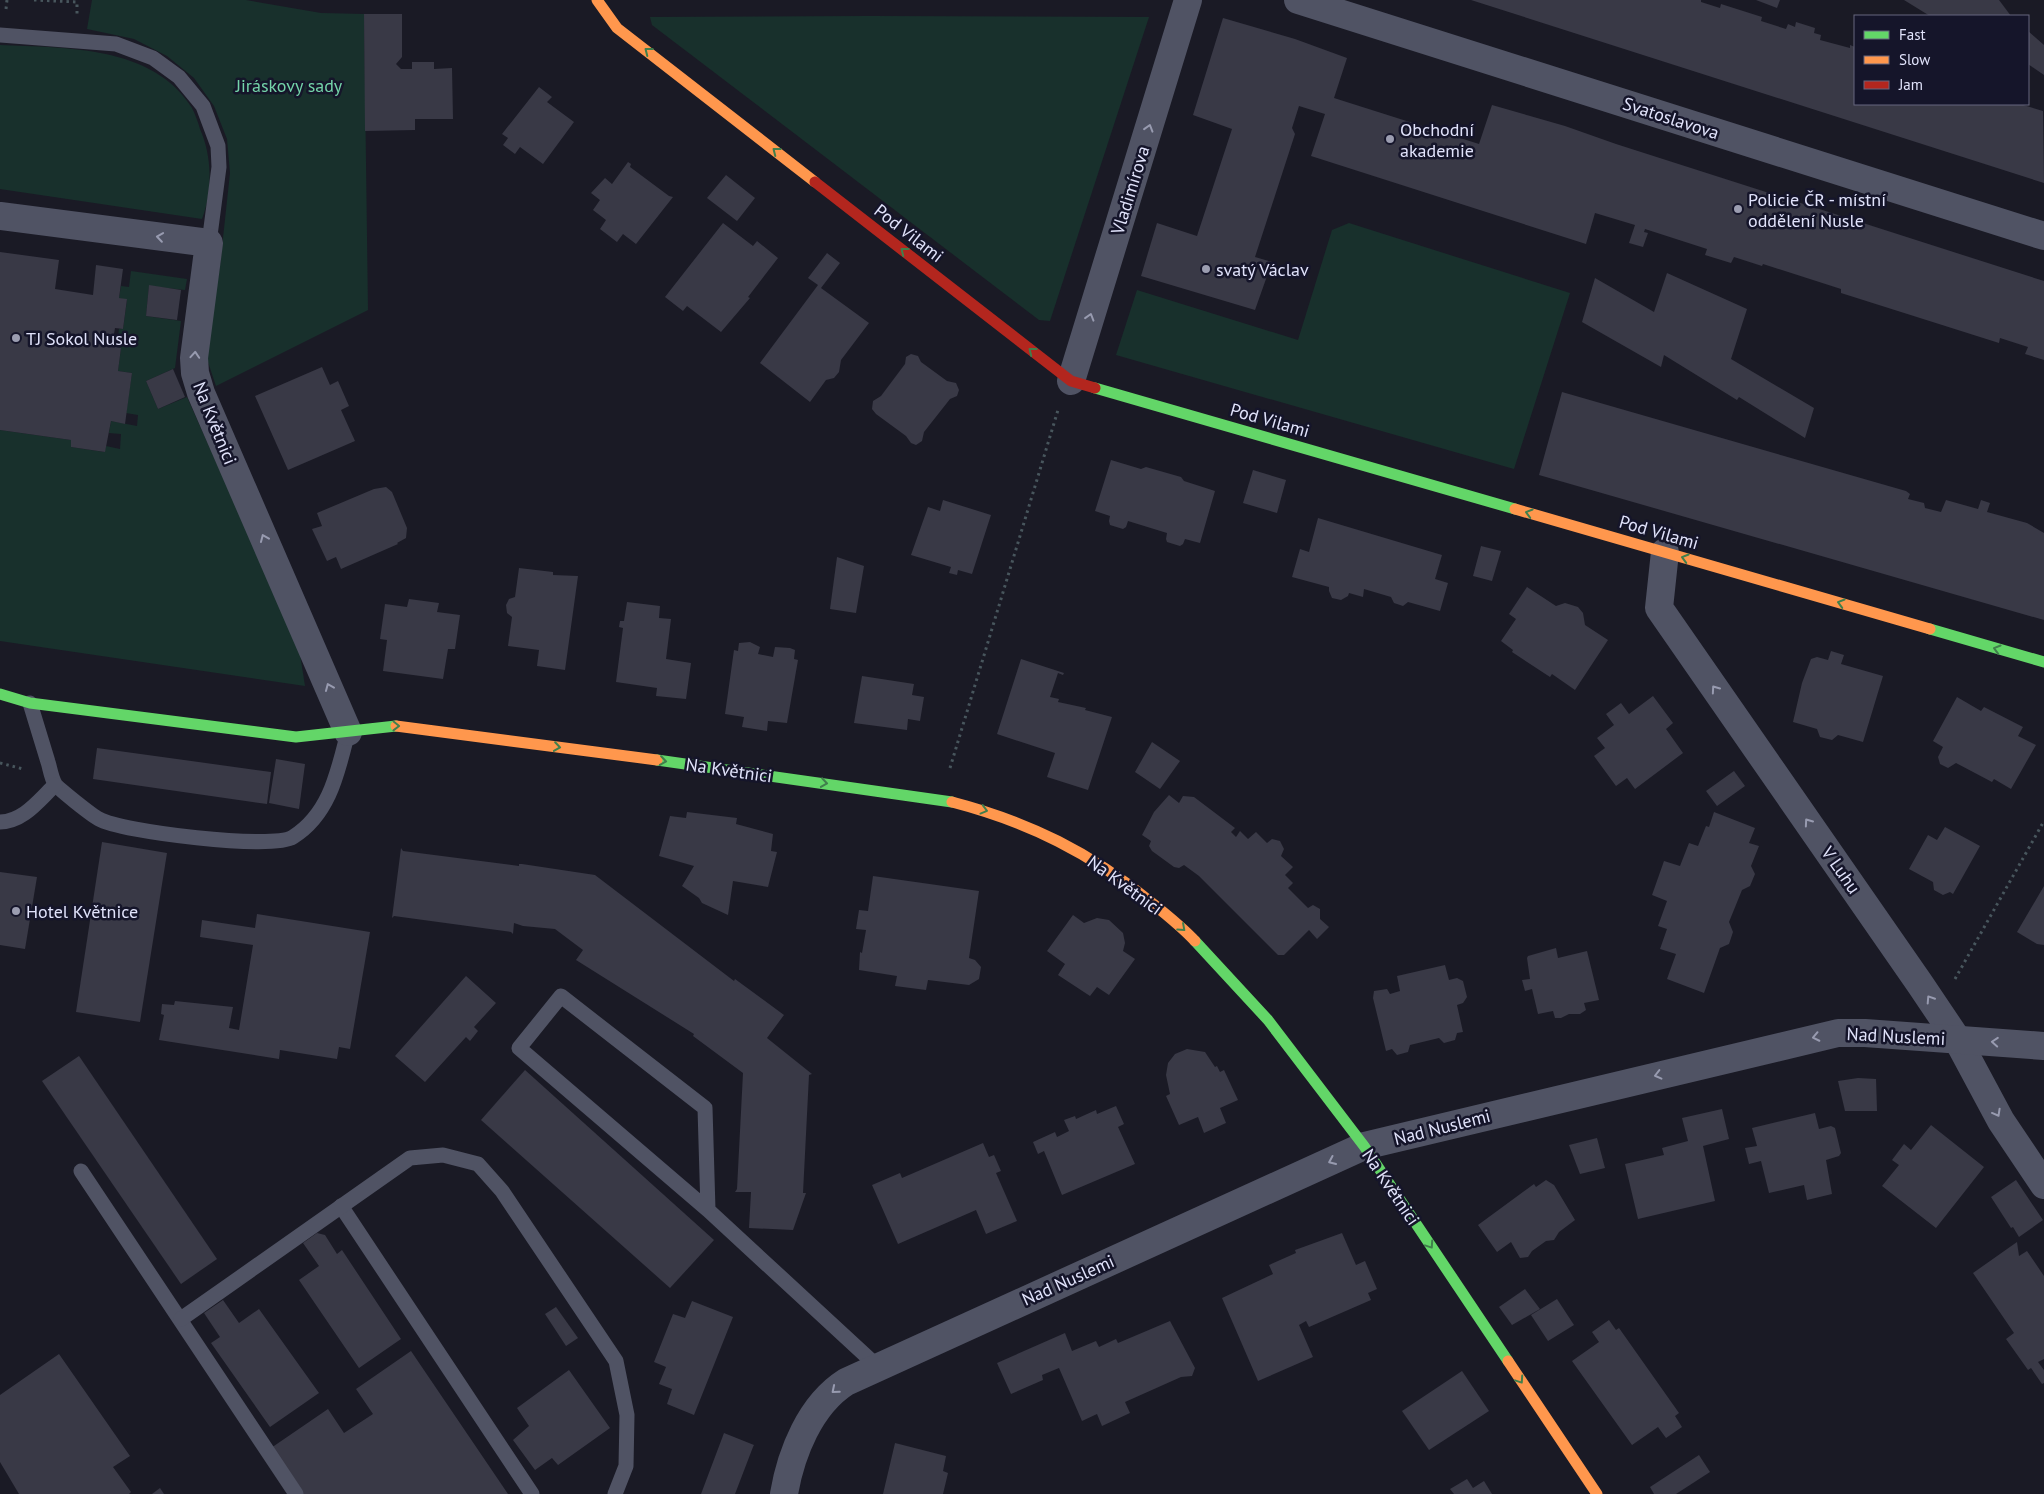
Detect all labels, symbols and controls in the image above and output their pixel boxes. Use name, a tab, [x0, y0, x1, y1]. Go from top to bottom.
legend	[1854, 15, 2029, 105]
text: Fast	[1899, 25, 1926, 44]
one-way arrow	[644, 48, 653, 57]
text: Slow	[1899, 50, 1930, 69]
park label: Jiráskovy sady	[235, 74, 343, 97]
text: Jam	[1898, 75, 1923, 94]
street label: Svatoslavova	[1620, 92, 1722, 144]
place label: Obchodní akademie	[1400, 118, 1474, 162]
one-way arrow	[1143, 125, 1153, 133]
marker: Obchodní akademie	[1384, 133, 1396, 145]
street label: Vladimírova	[1105, 143, 1154, 238]
one-way arrow	[773, 149, 782, 157]
place label: Policie ČR - místní oddělení Nusle	[1748, 188, 1886, 232]
street label: Pod Vilami	[870, 199, 948, 267]
marker: Policie ČR - místní oddělení Nusle	[1732, 203, 1744, 215]
one-way arrow	[155, 232, 164, 242]
one-way arrow	[900, 248, 910, 257]
place label: svatý Václav	[1216, 258, 1309, 281]
marker: svatý Václav	[1200, 263, 1212, 275]
one-way arrow	[1085, 314, 1095, 322]
place label: TJ Sokol Nusle	[26, 327, 137, 350]
marker: TJ Sokol Nusle	[10, 332, 22, 344]
one-way arrow	[1029, 347, 1038, 356]
one-way arrow	[189, 351, 200, 359]
street label: Na Květnici	[188, 378, 242, 468]
street label: Pod Vilami	[1228, 398, 1312, 442]
one-way arrow	[1525, 508, 1533, 519]
street label: Pod Vilami	[1617, 510, 1701, 554]
one-way arrow	[260, 534, 270, 543]
one-way arrow	[1681, 554, 1690, 564]
one-way arrow	[1838, 599, 1846, 609]
one-way arrow	[1994, 644, 2002, 654]
one-way arrow	[324, 683, 335, 692]
one-way arrow	[1712, 685, 1721, 694]
one-way arrow	[392, 721, 400, 731]
one-way arrow	[554, 741, 562, 752]
street label: Na Květnici	[684, 753, 774, 787]
one-way arrow	[659, 755, 667, 766]
one-way arrow	[820, 777, 828, 788]
one-way arrow	[979, 804, 988, 815]
one-way arrow	[1805, 818, 1814, 828]
street label: V Luhu	[1816, 841, 1866, 898]
street label: Na Květnici	[1083, 850, 1167, 920]
place label: Hotel Květnice	[26, 900, 138, 923]
marker: Hotel Květnice	[10, 905, 22, 917]
one-way arrow	[1176, 922, 1185, 931]
one-way arrow	[1927, 995, 1936, 1004]
street label: Nad Nuslemi	[1846, 1022, 1946, 1050]
one-way arrow	[1812, 1032, 1821, 1042]
one-way arrow	[1991, 1037, 1999, 1048]
one-way arrow	[1654, 1069, 1663, 1080]
street label: Nad Nuslemi	[1391, 1104, 1493, 1150]
one-way arrow	[1990, 1108, 2000, 1117]
street label: Na Květnici	[1357, 1144, 1425, 1230]
one-way arrow	[1328, 1154, 1337, 1165]
one-way arrow	[1424, 1239, 1433, 1249]
street label: Nad Nuslemi	[1018, 1249, 1118, 1311]
one-way arrow	[1514, 1374, 1523, 1384]
one-way arrow	[832, 1384, 841, 1393]

